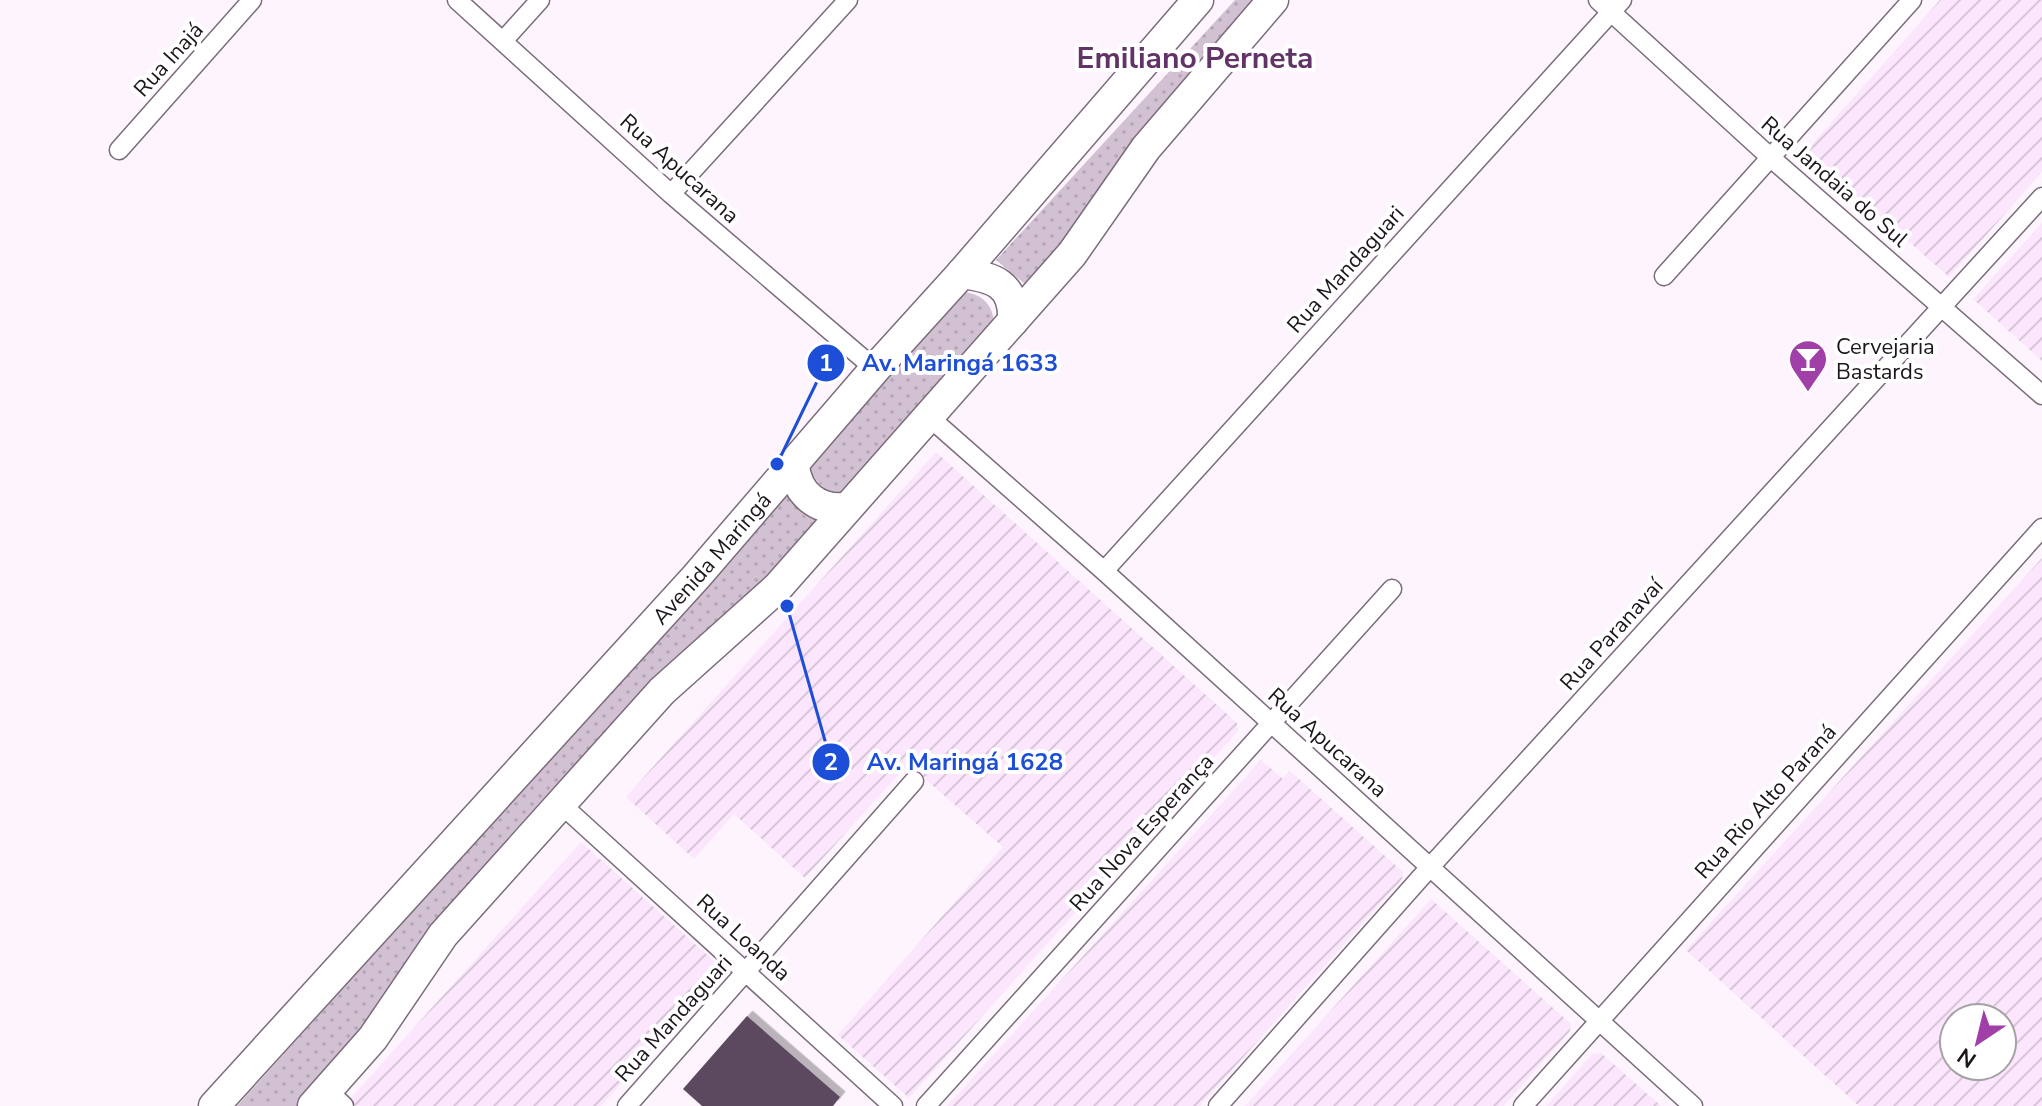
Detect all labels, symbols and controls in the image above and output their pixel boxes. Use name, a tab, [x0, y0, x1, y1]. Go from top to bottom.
street label: Rua Inajá	[127, 16, 210, 104]
district label: Emiliano Perneta	[1077, 38, 1313, 79]
street label: Rua Apucarana	[613, 107, 745, 230]
street label: Rua Jandaia do Sul	[1754, 110, 1915, 254]
street label: Rua Mandaguari	[1280, 200, 1411, 340]
place label: Cervejaria Bastards	[1836, 332, 1935, 387]
bar icon: Cervejaria Bastards	[1787, 338, 1829, 393]
callout: Av. Maringá 1633	[806, 339, 1074, 387]
text: 1	[819, 347, 833, 379]
text: Av. Maringá 1633	[862, 347, 1058, 379]
street label: Avenida Maringá	[646, 486, 778, 631]
street label: Rua Paranavaí	[1553, 571, 1671, 697]
street label: Rua Apucarana	[1261, 681, 1393, 804]
street label: Rua Rio Alto Paraná	[1688, 718, 1843, 885]
callout: Av. Maringá 1628	[811, 738, 1080, 786]
text: 2	[824, 746, 838, 778]
text: Av. Maringá 1628	[867, 746, 1063, 778]
street label: Rua Nova Esperança	[1063, 747, 1221, 918]
street label: Rua Loanda	[690, 887, 797, 988]
street label: Rua Mandaguari	[608, 949, 739, 1089]
north arrow	[1938, 1002, 2018, 1082]
text: N	[1952, 1041, 1982, 1075]

